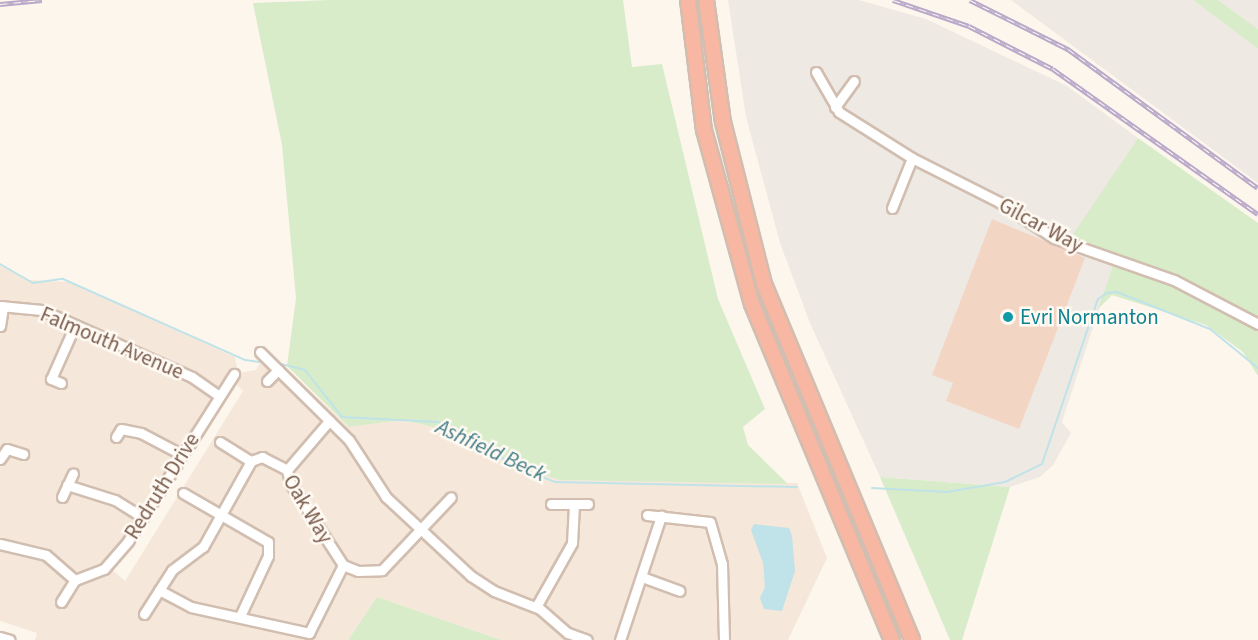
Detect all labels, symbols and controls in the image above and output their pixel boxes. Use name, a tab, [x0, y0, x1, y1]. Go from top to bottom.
street label: Gilcar Way	[995, 192, 1087, 258]
street label: Falmouth Avenue	[37, 301, 187, 385]
place label: Evri Normanton	[1020, 304, 1159, 330]
marker: Evri Normanton	[1001, 310, 1015, 324]
water label: Ashfield Beck	[432, 414, 550, 488]
street label: Redruth Drive	[119, 428, 205, 544]
street label: Oak Way	[278, 470, 338, 548]

